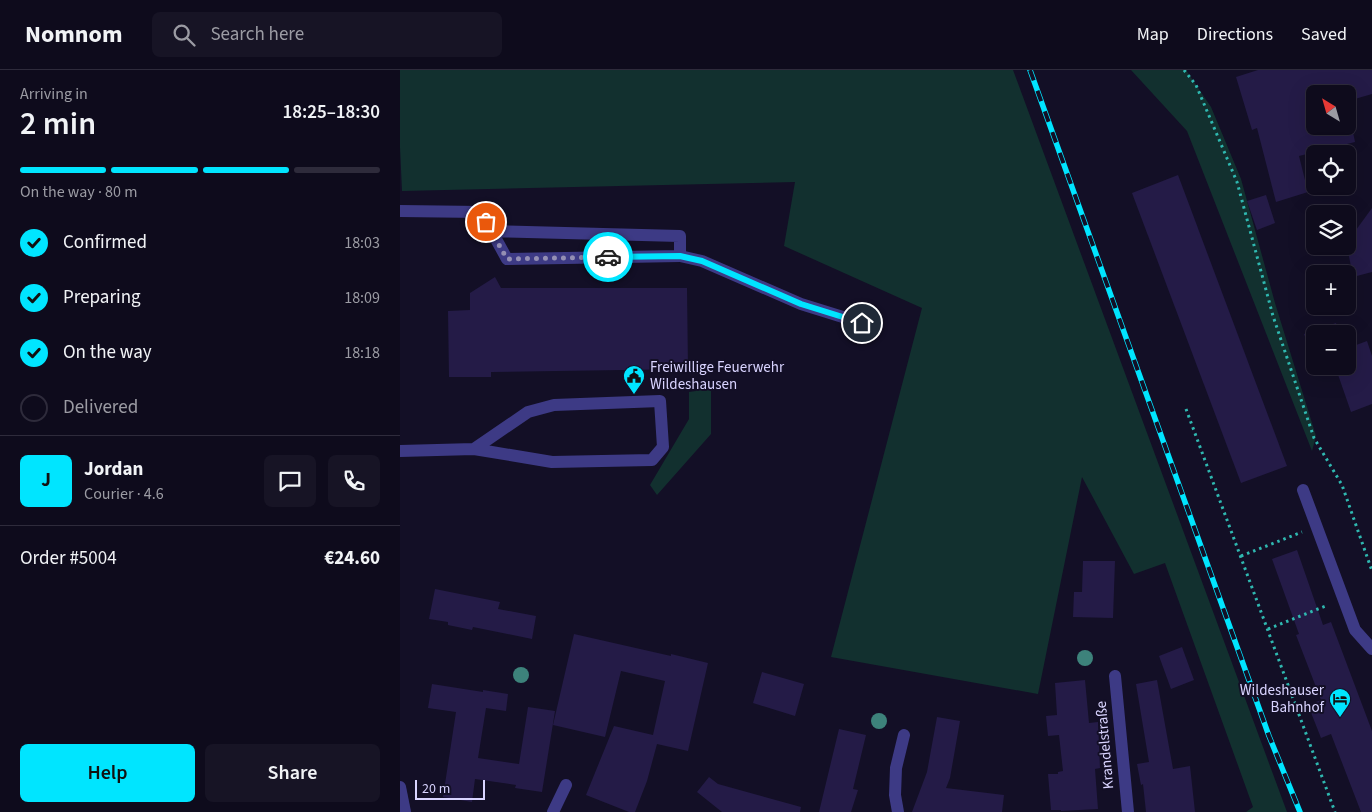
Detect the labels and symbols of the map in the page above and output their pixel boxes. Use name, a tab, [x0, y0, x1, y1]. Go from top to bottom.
north arrow	[1306, 85, 1356, 135]
pin	[465, 201, 507, 243]
courier	[583, 232, 633, 282]
pin	[841, 302, 883, 344]
place label: Freiwillige Feuerwehr Wildeshausen	[650, 357, 785, 395]
public building icon: Freiwillige Feuerwehr Wildeshausen	[622, 364, 646, 395]
place label: Wildeshauser Bahnhof	[1240, 680, 1325, 718]
hotel icon: Wildeshauser Bahnhof	[1328, 687, 1352, 718]
street label: Krandelstraße	[1091, 700, 1119, 790]
scale bar	[415, 777, 485, 800]

